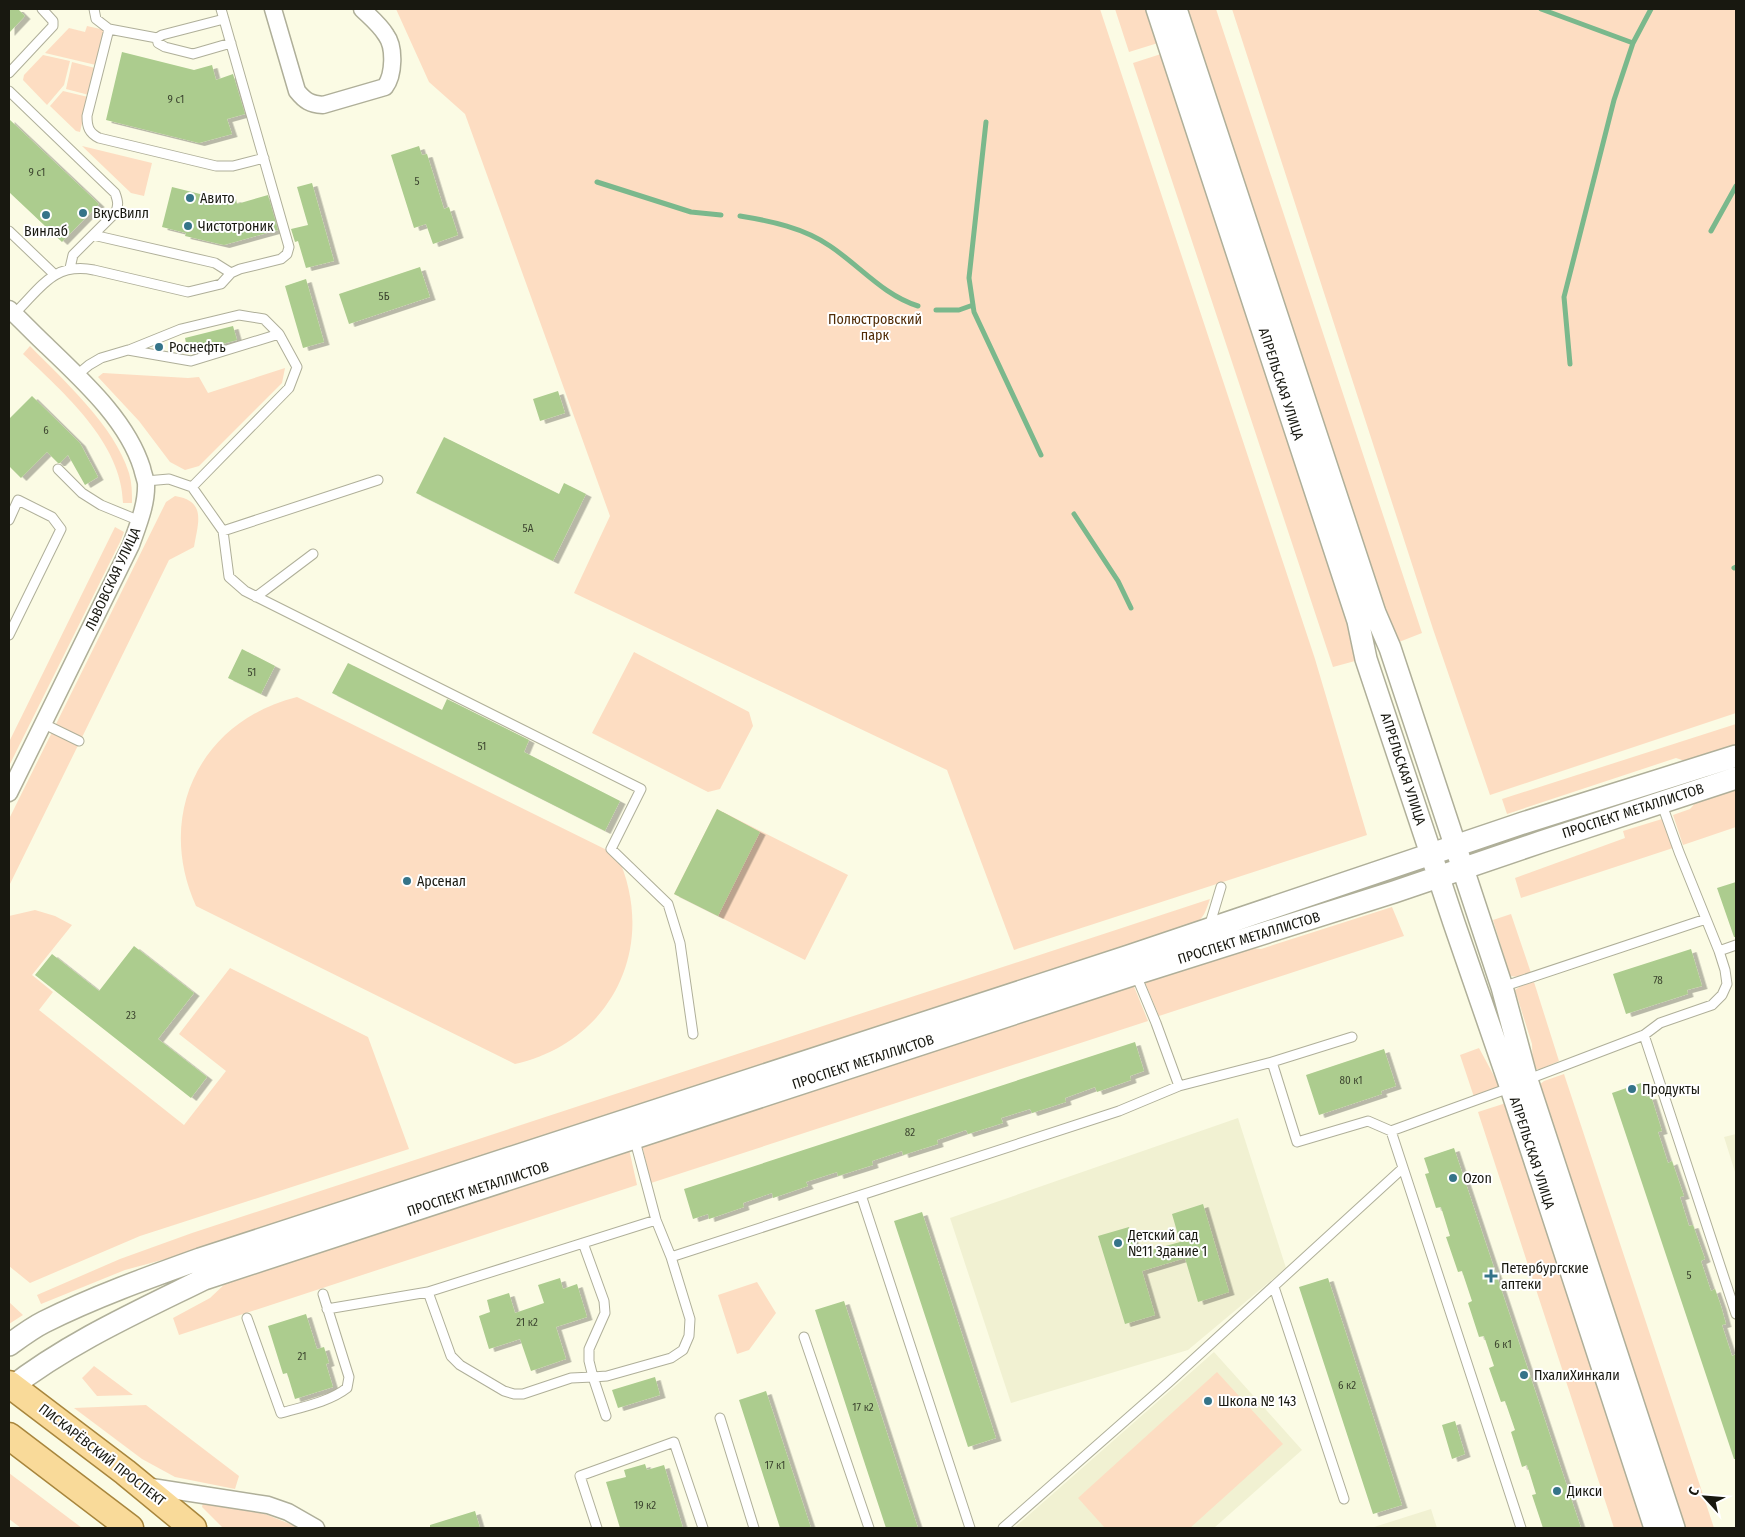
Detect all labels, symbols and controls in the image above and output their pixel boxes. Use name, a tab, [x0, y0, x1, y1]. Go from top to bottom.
house number: 9 с1	[168, 93, 184, 106]
house number: 9 с1	[29, 166, 45, 179]
house number: 5	[414, 175, 420, 188]
place label: Авито	[200, 190, 235, 207]
marker: Авито	[184, 192, 196, 204]
place label: ВкусВилл	[93, 205, 149, 222]
marker: ВкусВилл	[77, 207, 89, 219]
marker: Винлаб	[40, 209, 52, 221]
place label: Чистотроник	[198, 218, 274, 235]
marker: Чистотроник	[182, 220, 194, 232]
place label: Винлаб	[24, 223, 68, 240]
house number: 5Б	[379, 290, 390, 303]
park label: Полюстровский парк	[828, 311, 922, 344]
street label: АПРЕЛЬСКАЯ УЛИЦА	[1255, 326, 1307, 443]
place label: Роснефть	[169, 339, 226, 356]
marker: Роснефть	[153, 341, 165, 353]
house number: 6	[43, 424, 49, 437]
house number: 5А	[523, 522, 534, 535]
street label: ЛЬВОВСКАЯ УЛИЦА	[82, 524, 145, 633]
house number: 51	[248, 666, 256, 679]
street label: АПРЕЛЬСКАЯ УЛИЦА	[1377, 711, 1429, 828]
house number: 51	[478, 740, 486, 753]
street label: ПРОСПЕКТ МЕТАЛЛИСТОВ	[1560, 780, 1706, 842]
place label: Арсенал	[417, 873, 466, 890]
marker: Арсенал	[401, 875, 413, 887]
street label: ПРОСПЕКТ МЕТАЛЛИСТОВ	[1176, 908, 1323, 968]
house number: 78	[1653, 974, 1663, 987]
house number: 23	[126, 1009, 136, 1022]
street label: ПРОСПЕКТ МЕТАЛЛИСТОВ	[790, 1031, 936, 1093]
house number: 80 к1	[1339, 1074, 1363, 1087]
place label: Продукты	[1642, 1081, 1700, 1098]
marker: Продукты	[1626, 1083, 1638, 1095]
street label: АПРЕЛЬСКАЯ УЛИЦА	[1506, 1095, 1558, 1212]
house number: 82	[905, 1126, 915, 1139]
street label: ПРОСПЕКТ МЕТАЛЛИСТОВ	[405, 1158, 551, 1220]
place label: Ozon	[1463, 1170, 1492, 1187]
marker: Ozon	[1447, 1172, 1459, 1184]
place label: Детский сад №11 Здание 1	[1127, 1227, 1207, 1260]
marker: Детский сад №11 Здание 1	[1112, 1237, 1124, 1249]
place label: Петербургские аптеки	[1501, 1260, 1589, 1293]
house number: 5	[1686, 1269, 1692, 1282]
marker: Петербургские аптеки	[1485, 1270, 1497, 1282]
house number: 21 к2	[516, 1316, 538, 1329]
house number: 6 к1	[1494, 1338, 1512, 1351]
house number: 21	[298, 1350, 306, 1363]
place label: ПхалиХинкали	[1534, 1367, 1620, 1384]
marker: ПхалиХинкали	[1518, 1369, 1530, 1381]
house number: 6 к2	[1338, 1379, 1356, 1392]
place label: Школа № 143	[1218, 1393, 1296, 1410]
marker: Школа № 143	[1202, 1395, 1214, 1407]
street label: ПИСКАРЁВСКИЙ ПРОСПЕКТ	[35, 1400, 169, 1510]
house number: 17 к2	[852, 1401, 874, 1414]
house number: 17 к1	[765, 1459, 785, 1472]
north arrow	[1680, 1472, 1730, 1522]
place label: Дикси	[1566, 1483, 1602, 1500]
text: С	[1685, 1484, 1703, 1499]
marker: Дикси	[1551, 1485, 1563, 1497]
house number: 19 к2	[634, 1499, 656, 1512]

